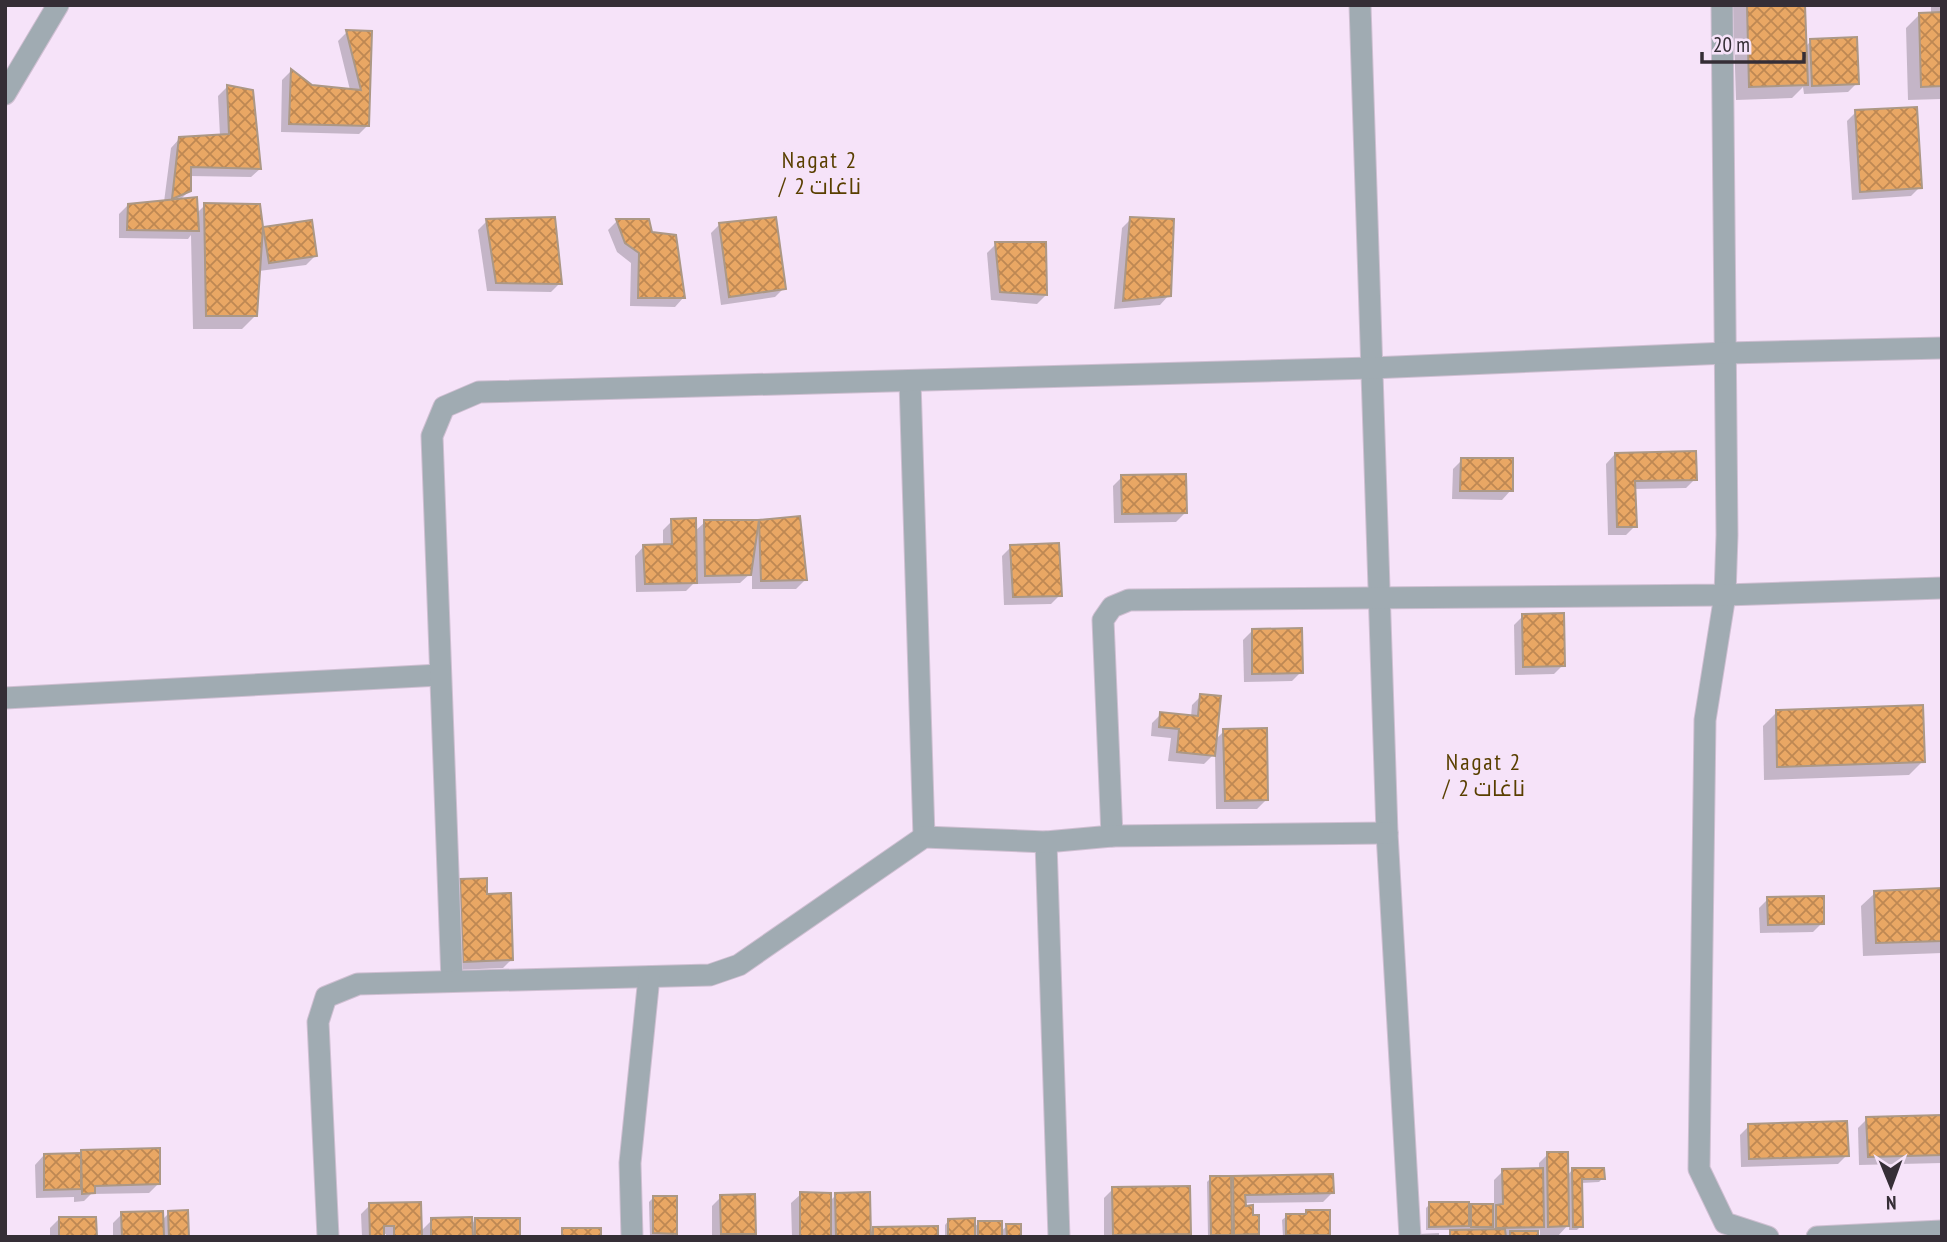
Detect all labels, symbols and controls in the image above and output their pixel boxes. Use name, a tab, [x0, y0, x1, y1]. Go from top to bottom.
scale bar	[1702, 21, 1804, 65]
text: 20 m	[1713, 31, 1750, 58]
district label: Nagat 2 / ناغات 2	[778, 145, 861, 200]
district label: Nagat 2 / ناغات 2	[1442, 747, 1525, 802]
north arrow	[1856, 1151, 1926, 1221]
text: N	[1886, 1191, 1897, 1215]

